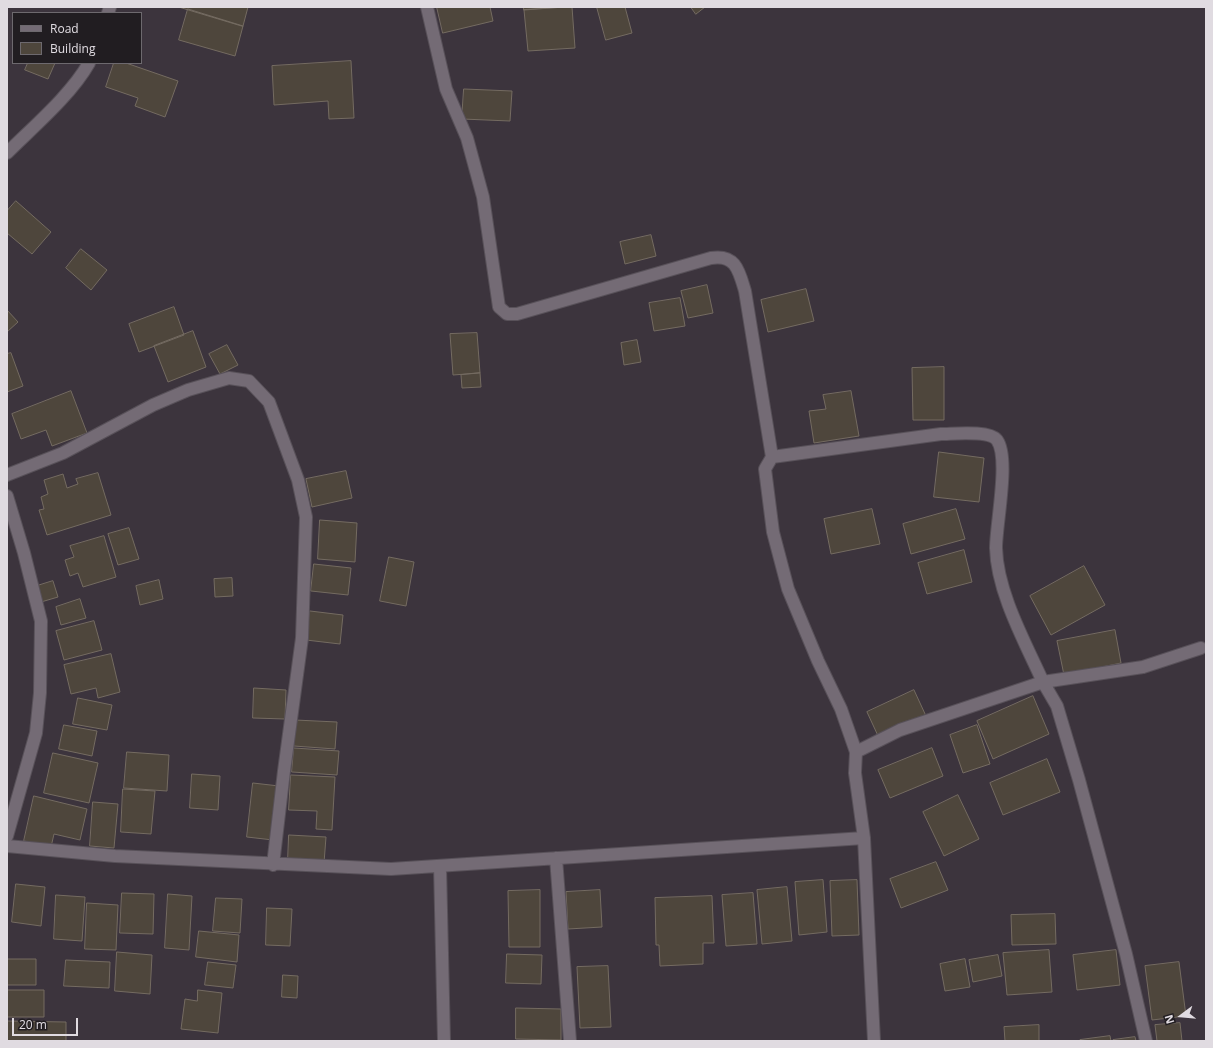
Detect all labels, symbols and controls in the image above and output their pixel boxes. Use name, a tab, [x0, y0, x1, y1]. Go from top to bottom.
legend	[12, 12, 142, 64]
text: Road	[50, 20, 79, 37]
text: Building	[50, 40, 95, 57]
north arrow	[1161, 996, 1201, 1036]
scale bar	[14, 1010, 80, 1036]
text: N	[1161, 1013, 1177, 1026]
text: 20 m	[19, 1016, 47, 1033]

